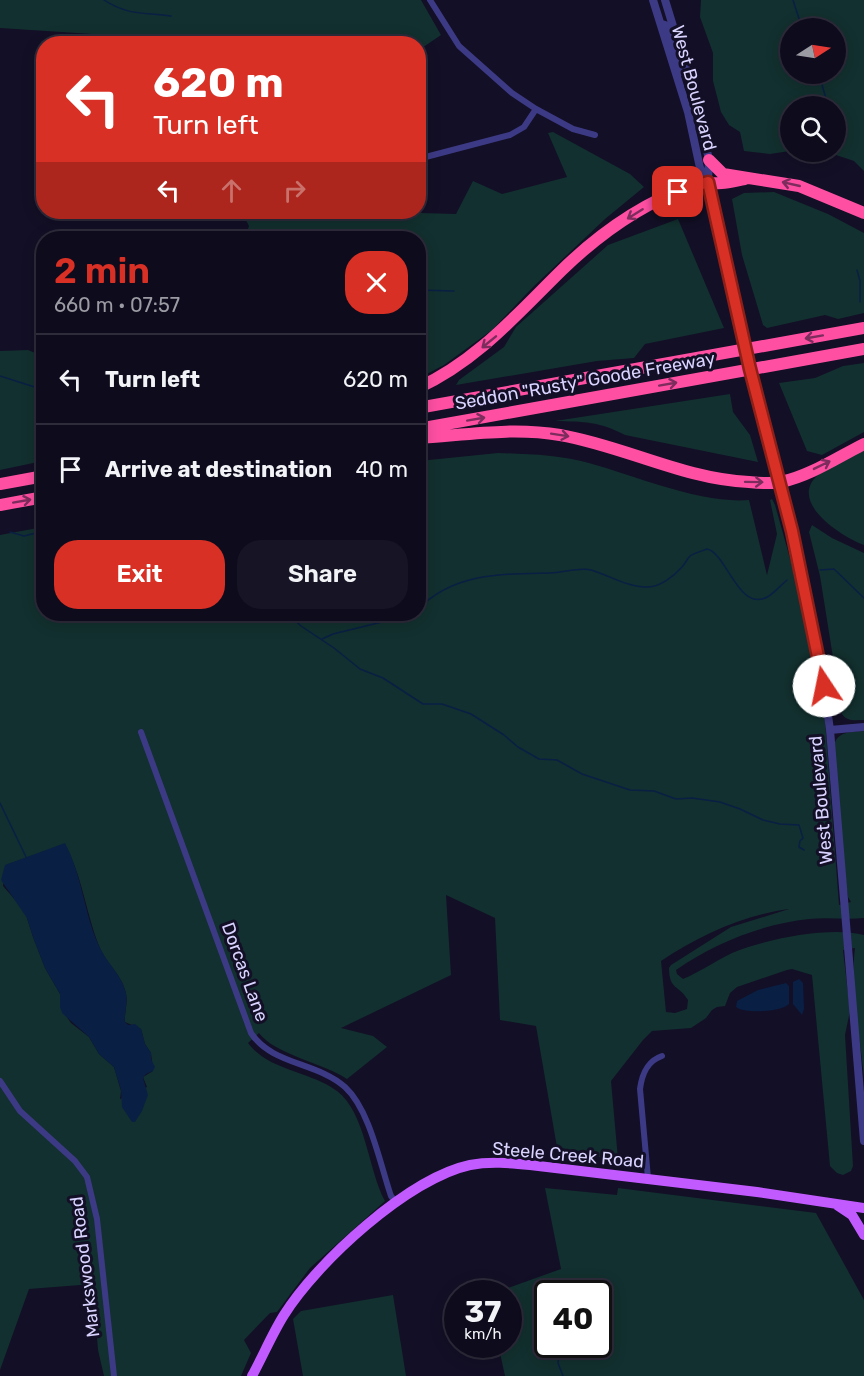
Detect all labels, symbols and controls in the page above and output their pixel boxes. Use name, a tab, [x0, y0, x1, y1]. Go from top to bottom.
north arrow	[780, 18, 846, 84]
map controls	[780, 18, 846, 162]
street label: West Boulevard	[667, 23, 721, 153]
text: 620 m	[153, 58, 284, 108]
icon: left	[54, 60, 132, 138]
button: search	[780, 96, 846, 162]
text: Turn left	[153, 109, 258, 141]
pin	[652, 166, 703, 217]
icon: left	[152, 174, 185, 207]
icon: ahead	[215, 174, 248, 207]
icon: right	[278, 174, 311, 207]
icon: arrive	[661, 175, 694, 208]
one-way arrow	[782, 178, 801, 190]
one-way arrow	[627, 209, 644, 221]
text: 2 min	[54, 249, 150, 292]
button: close	[345, 251, 408, 314]
text: 660 m · 07:57	[54, 293, 180, 317]
one-way arrow	[804, 332, 824, 343]
one-way arrow	[481, 335, 497, 348]
street label: Seddon "Rusty" Goode Freeway	[453, 347, 717, 415]
icon: left	[54, 363, 87, 396]
text: Turn left	[105, 366, 200, 393]
text: 620 m	[343, 366, 408, 393]
one-way arrow	[658, 378, 677, 389]
one-way arrow	[466, 413, 485, 424]
one-way arrow	[550, 430, 570, 441]
icon: arrive	[54, 453, 87, 486]
text: Arrive at destination	[105, 456, 332, 483]
text: 40 m	[355, 456, 408, 483]
one-way arrow	[813, 459, 831, 471]
one-way arrow	[743, 476, 763, 488]
one-way arrow	[11, 495, 31, 506]
button: Exit	[54, 540, 225, 609]
button: Share	[237, 540, 408, 609]
position arrow	[792, 654, 856, 718]
street label: West Boulevard	[804, 735, 838, 865]
street label: Dorcas Lane	[217, 919, 273, 1025]
street label: Steele Creek Road	[491, 1137, 645, 1173]
street label: Markswood Road	[65, 1195, 105, 1339]
speed limit sign: 40	[534, 1280, 612, 1358]
text: 37	[465, 1294, 501, 1330]
text: km/h	[464, 1325, 502, 1343]

